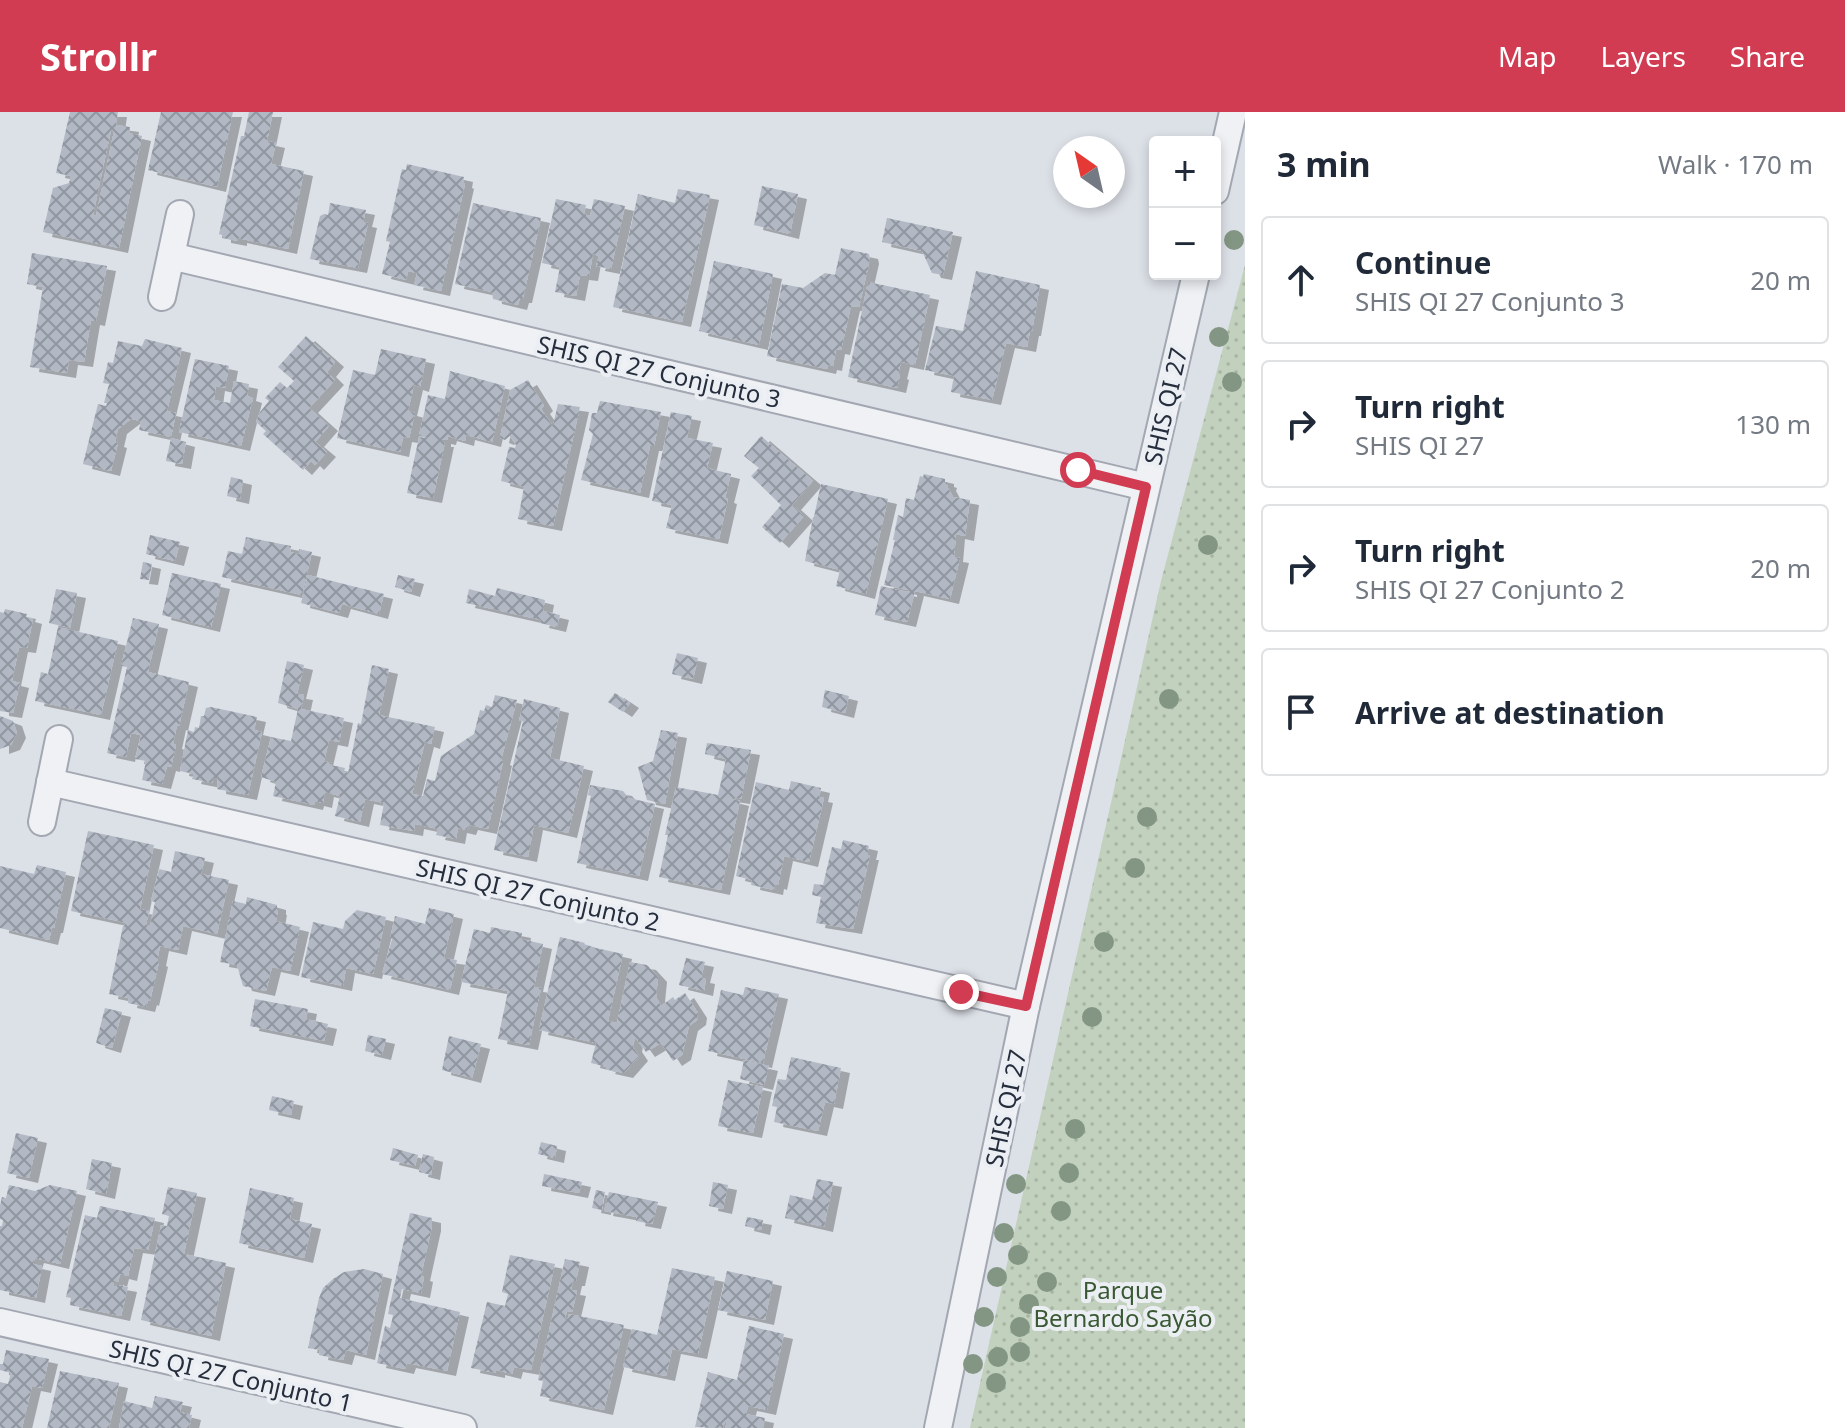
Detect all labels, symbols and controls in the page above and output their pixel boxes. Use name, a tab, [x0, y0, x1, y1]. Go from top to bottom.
text: Strollr	[40, 30, 157, 82]
text: Map	[1498, 37, 1556, 75]
text: Layers	[1600, 37, 1686, 75]
text: Share	[1730, 37, 1805, 75]
north arrow	[1053, 136, 1125, 208]
map controls	[1149, 136, 1221, 280]
button: +	[1149, 136, 1221, 208]
text: 3 min	[1277, 141, 1371, 187]
text: Walk · 170 m	[1658, 146, 1813, 182]
button: −	[1149, 208, 1221, 280]
text: Continue	[1355, 242, 1491, 283]
icon: ahead	[1279, 258, 1323, 302]
text: 20 m	[1750, 262, 1811, 298]
text: SHIS QI 27 Conjunto 3	[1355, 283, 1625, 319]
street label: SHIS QI 27 Conjunto 3	[534, 327, 784, 415]
street label: SHIS QI 27	[1136, 344, 1194, 468]
text: Turn right	[1355, 386, 1505, 427]
icon: right	[1279, 402, 1323, 446]
text: 130 m	[1735, 406, 1811, 442]
text: SHIS QI 27	[1355, 427, 1484, 463]
route start	[1060, 452, 1096, 488]
text: Turn right	[1355, 530, 1505, 571]
icon: right	[1279, 546, 1323, 590]
text: 20 m	[1750, 550, 1811, 586]
text: SHIS QI 27 Conjunto 2	[1355, 571, 1625, 607]
icon: arrive	[1279, 690, 1323, 734]
text: Arrive at destination	[1355, 692, 1665, 733]
street label: SHIS QI 27 Conjunto 2	[413, 850, 663, 938]
route end	[943, 974, 979, 1010]
street label: SHIS QI 27	[976, 1046, 1034, 1170]
park label: Parque Bernardo Sayão	[1033, 1273, 1213, 1334]
street label: SHIS QI 27 Conjunto 1	[106, 1331, 356, 1419]

